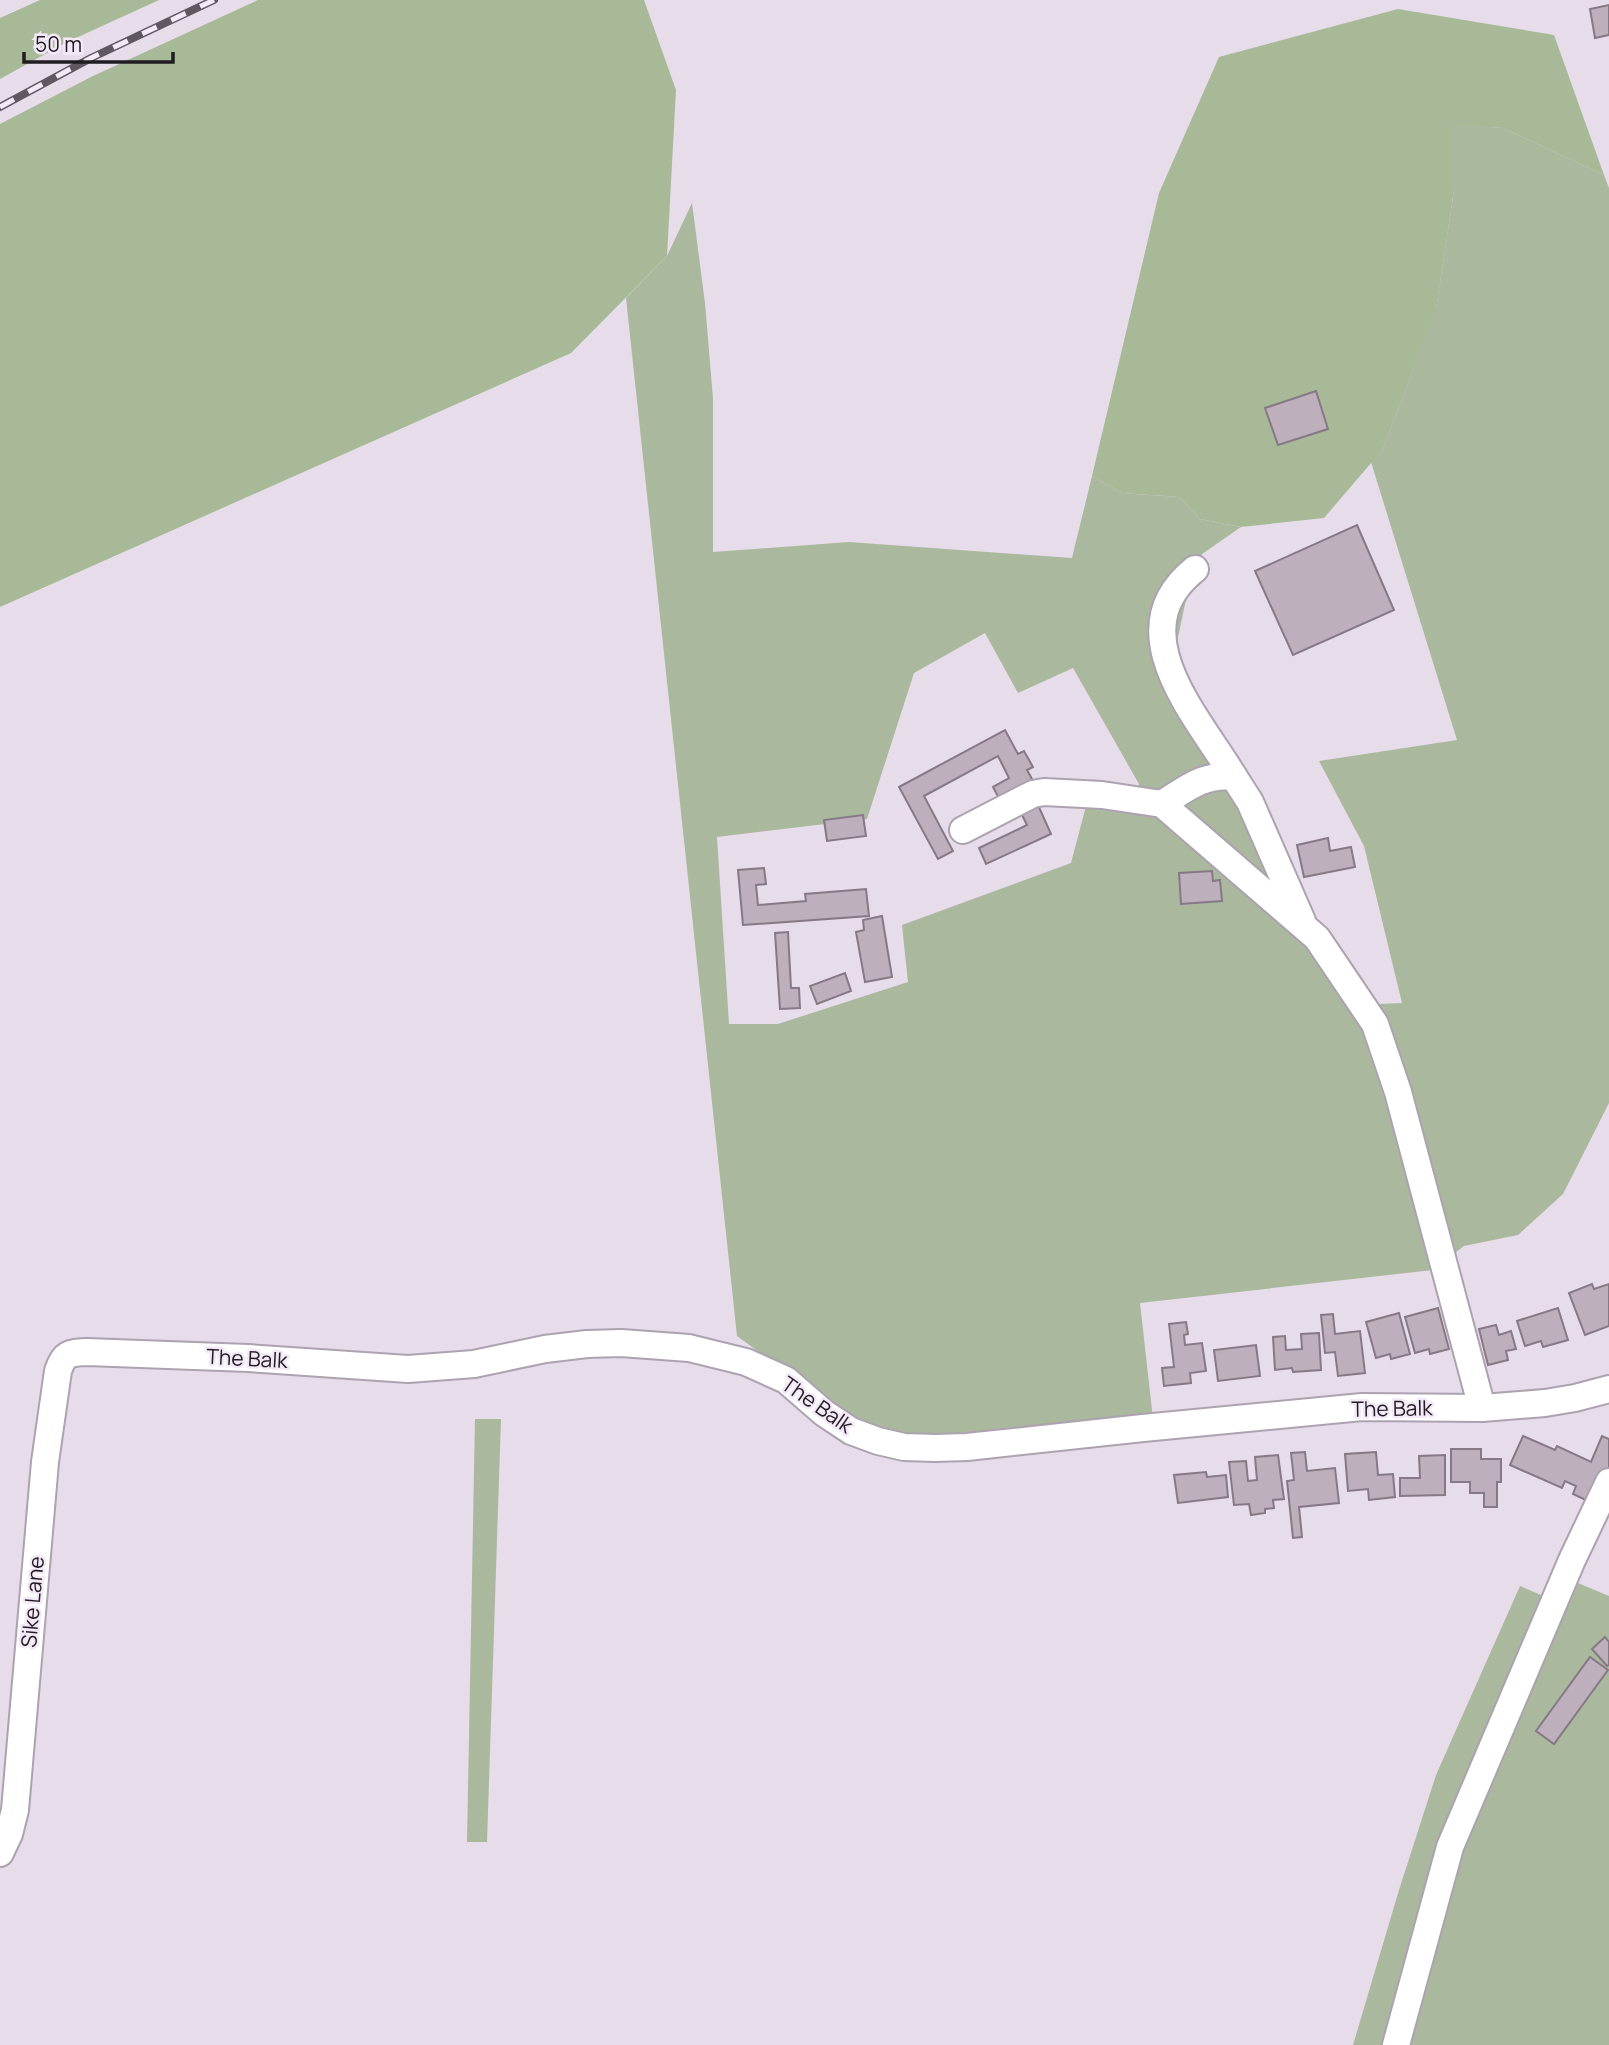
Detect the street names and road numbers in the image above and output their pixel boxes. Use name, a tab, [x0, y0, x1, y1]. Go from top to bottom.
street label: The Balk	[206, 1342, 289, 1374]
street label: The Balk	[776, 1369, 859, 1439]
street label: The Balk	[1351, 1393, 1433, 1423]
street label: Sike Lane	[14, 1555, 50, 1649]

